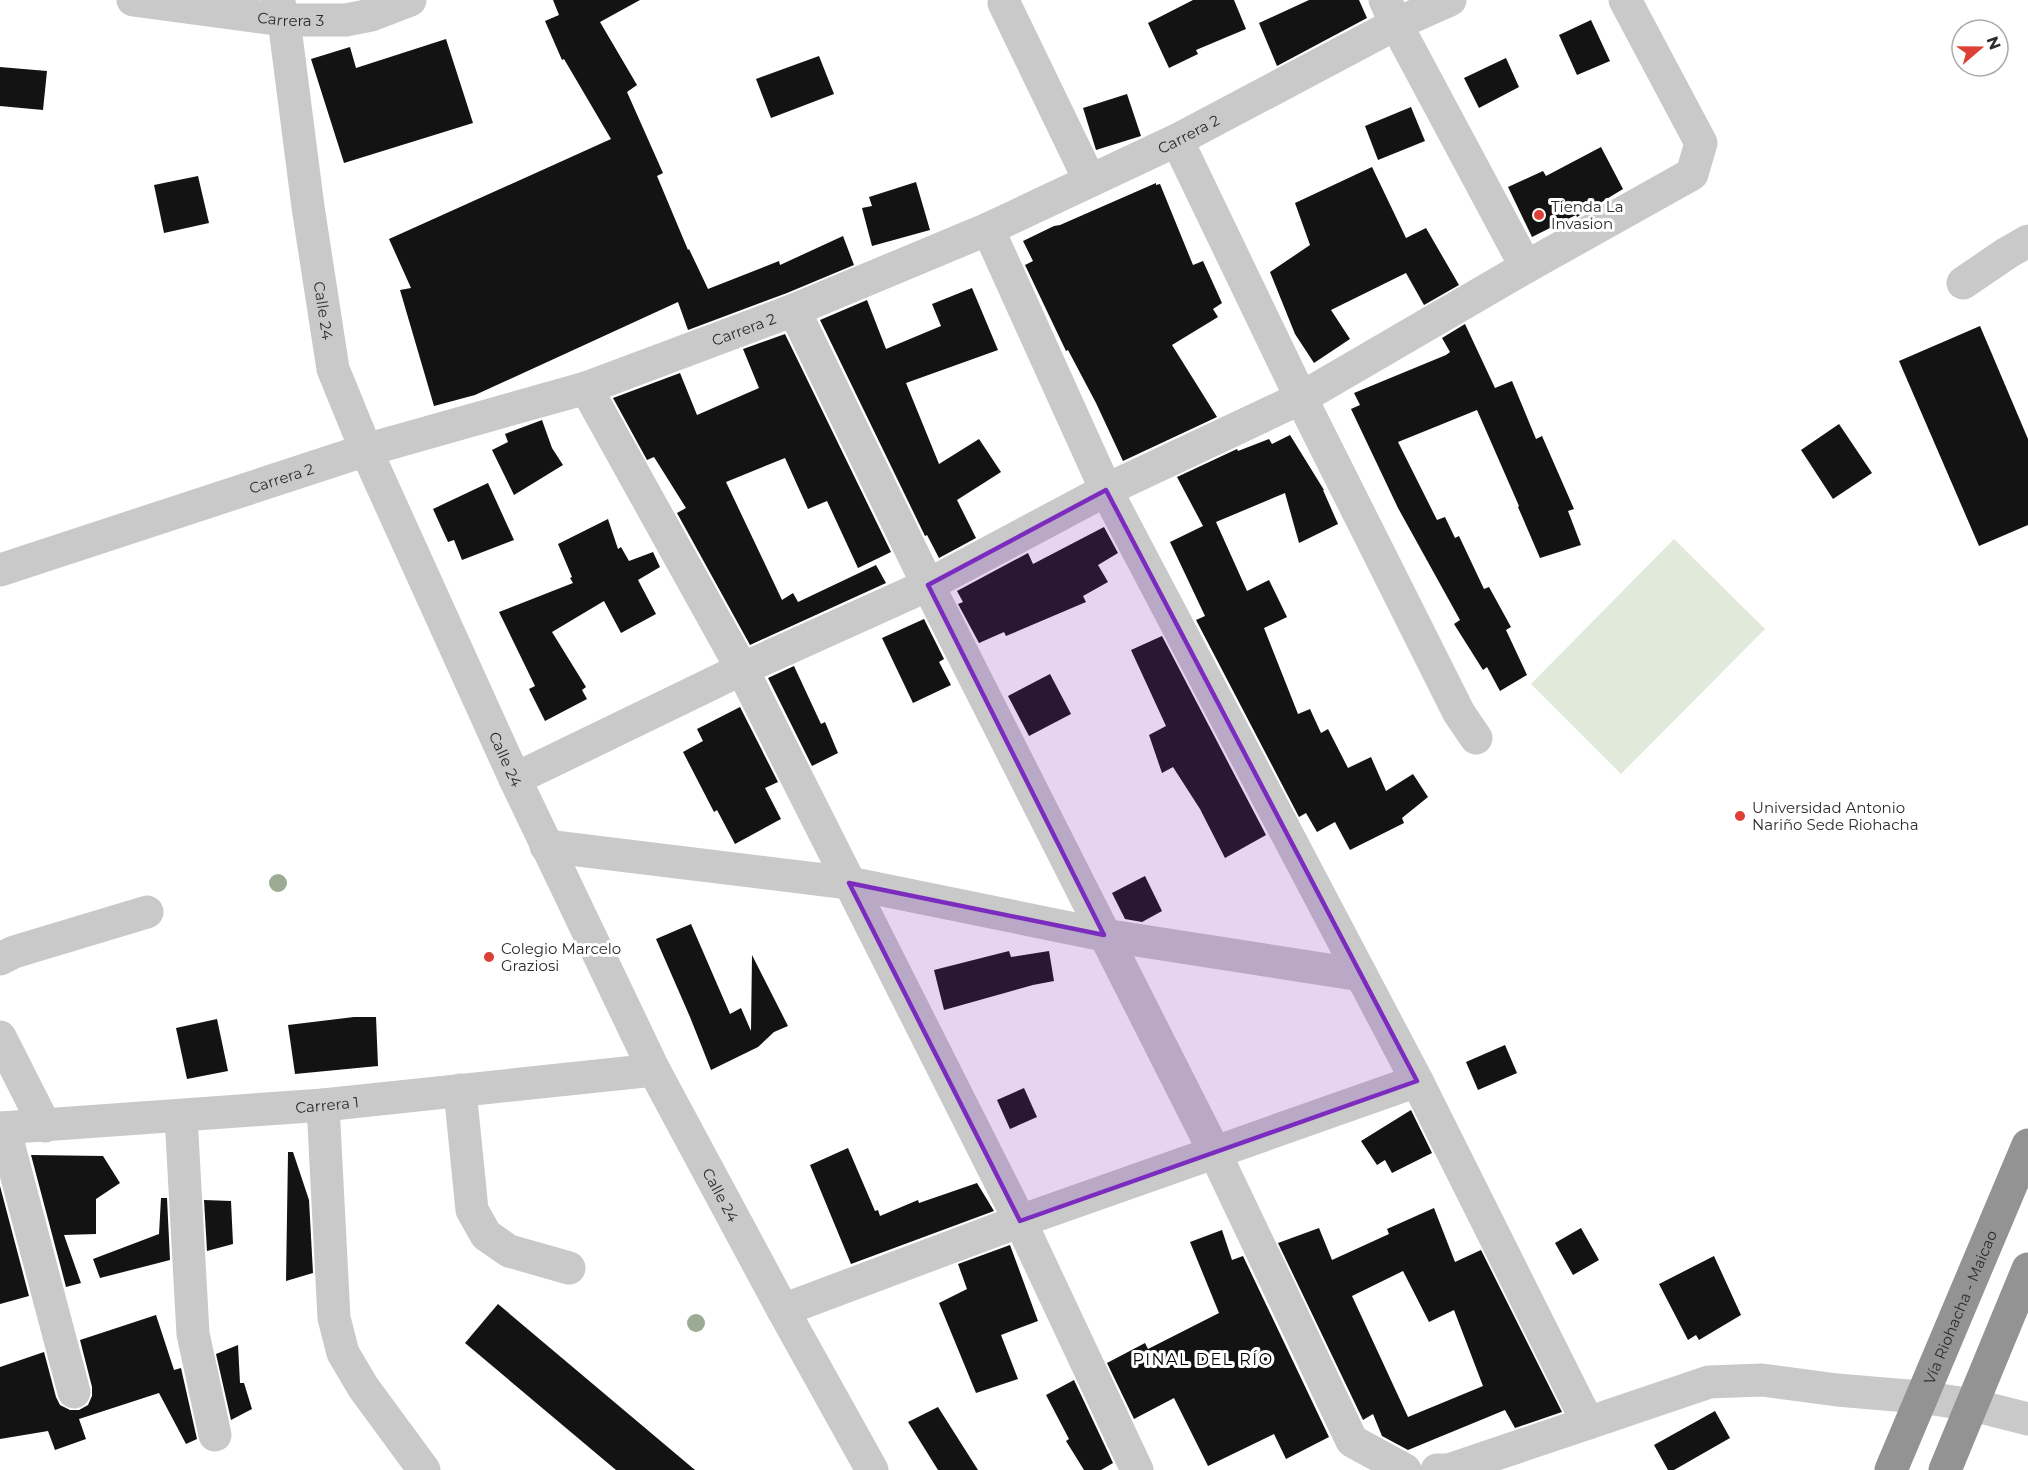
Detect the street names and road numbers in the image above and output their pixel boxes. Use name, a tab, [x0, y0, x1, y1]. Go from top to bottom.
street label: Carrera 3	[256, 7, 324, 29]
street label: Carrera 2	[1154, 110, 1222, 157]
street label: Calle 24	[310, 280, 338, 341]
street label: Carrera 2	[709, 308, 778, 350]
street label: Carrera 2	[247, 458, 316, 497]
street label: Calle 24	[485, 728, 527, 790]
street label: Carrera 1	[295, 1092, 360, 1116]
street label: Calle 24	[699, 1164, 743, 1225]
street label: Vía Riohacha - Maicao	[1919, 1227, 2001, 1387]

